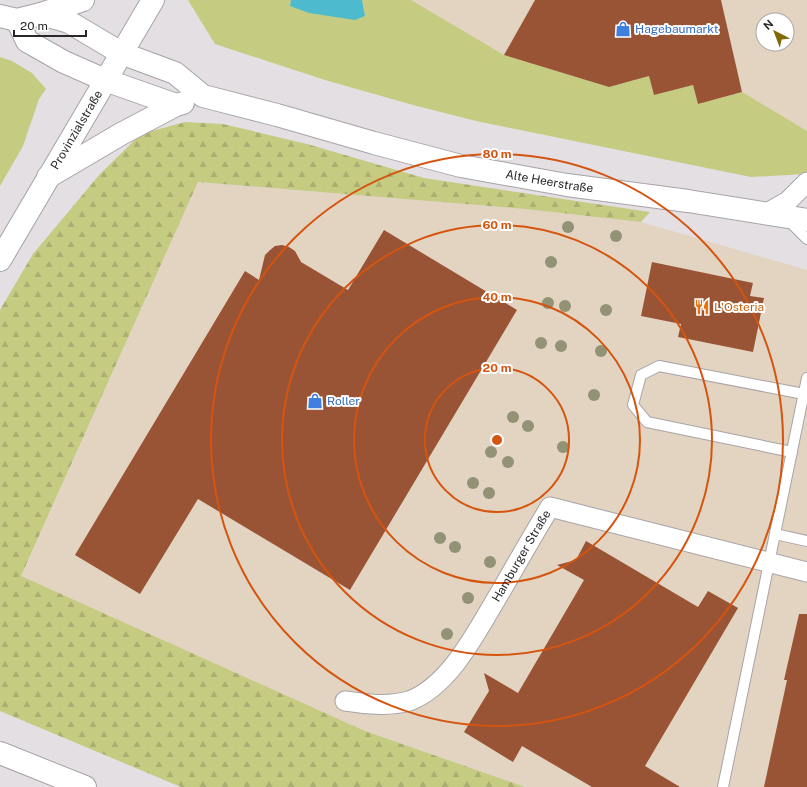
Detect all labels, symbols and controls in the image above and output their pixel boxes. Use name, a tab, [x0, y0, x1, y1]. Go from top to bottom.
scale bar	[14, 12, 86, 38]
north arrow	[755, 12, 795, 52]
text: N	[761, 17, 776, 32]
text: 20 m	[20, 19, 48, 33]
shop icon: Hagebaumarkt	[614, 20, 632, 38]
place label: Hagebaumarkt	[635, 22, 719, 36]
street label: Provinzialstraße	[48, 88, 105, 172]
text: 80 m	[482, 147, 512, 161]
street label: Alte Heerstraße	[504, 167, 594, 195]
text: 60 m	[482, 218, 512, 232]
text: 40 m	[482, 290, 512, 304]
restaurant icon: L'Osteria	[693, 298, 711, 316]
place label: L'Osteria	[714, 300, 764, 314]
text: 20 m	[483, 361, 512, 375]
shop icon: Roller	[306, 392, 324, 410]
place label: Roller	[327, 394, 360, 408]
centre of rings	[490, 433, 504, 447]
street label: Hamburger Straße	[489, 507, 554, 604]

